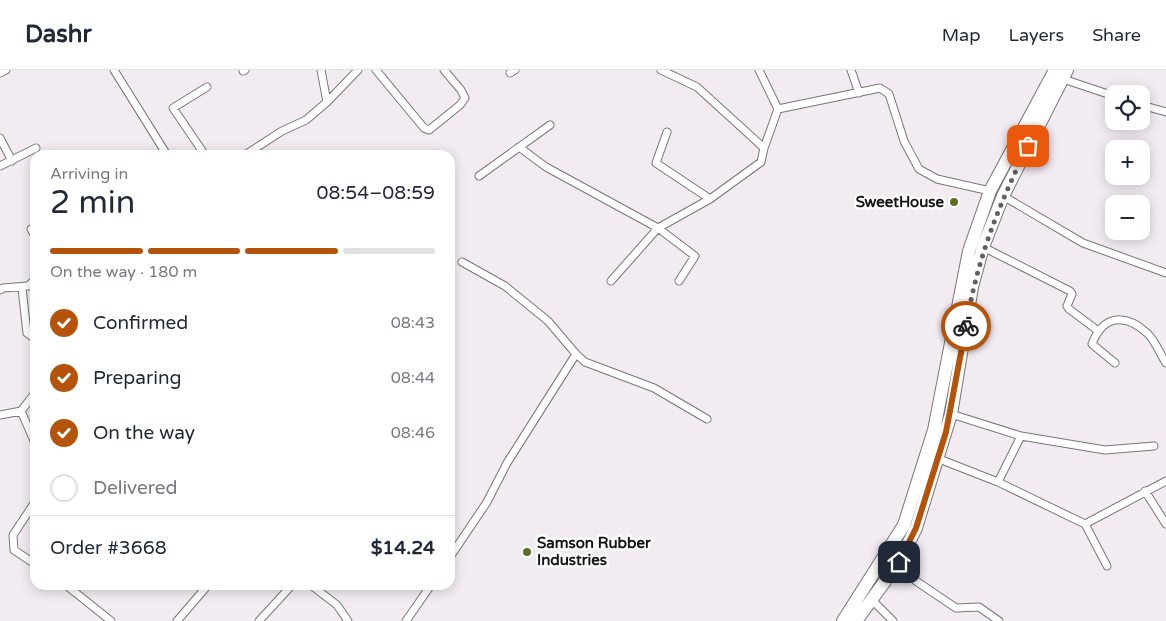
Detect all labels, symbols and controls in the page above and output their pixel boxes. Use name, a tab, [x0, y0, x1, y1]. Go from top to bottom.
text: Dashr	[25, 20, 92, 49]
text: Map	[942, 24, 981, 46]
text: Layers	[1009, 24, 1064, 46]
text: Share	[1092, 24, 1141, 46]
map controls	[1105, 85, 1150, 240]
button: locate	[1105, 85, 1150, 130]
pin	[1007, 125, 1049, 167]
icon: bag	[1014, 132, 1042, 160]
button: +	[1105, 140, 1150, 185]
text: Arriving in	[50, 164, 128, 184]
text: 08:54–08:59	[316, 182, 435, 204]
text: 2 min	[50, 184, 135, 222]
place label: SweetHouse	[856, 193, 945, 211]
button: −	[1105, 195, 1150, 240]
marker: SweetHouse	[948, 196, 960, 208]
text: On the way · 180 m	[50, 262, 197, 282]
courier	[941, 301, 991, 351]
icon: check	[50, 309, 78, 337]
text: Confirmed	[93, 312, 188, 334]
icon: bike	[952, 312, 980, 340]
text: 08:43	[391, 313, 435, 333]
icon: check	[50, 364, 78, 392]
text: Preparing	[93, 367, 182, 389]
text: 08:44	[391, 368, 435, 388]
icon: check	[50, 419, 78, 447]
text: On the way	[93, 422, 195, 444]
text: 08:46	[391, 423, 435, 443]
text: Delivered	[93, 477, 178, 499]
place label: Samson Rubber Industries	[537, 534, 651, 569]
text: Order #3668	[50, 537, 167, 559]
text: $14.24	[371, 537, 435, 559]
pin	[878, 541, 920, 583]
marker: Samson Rubber Industries	[521, 546, 533, 558]
icon: home	[885, 548, 913, 576]

